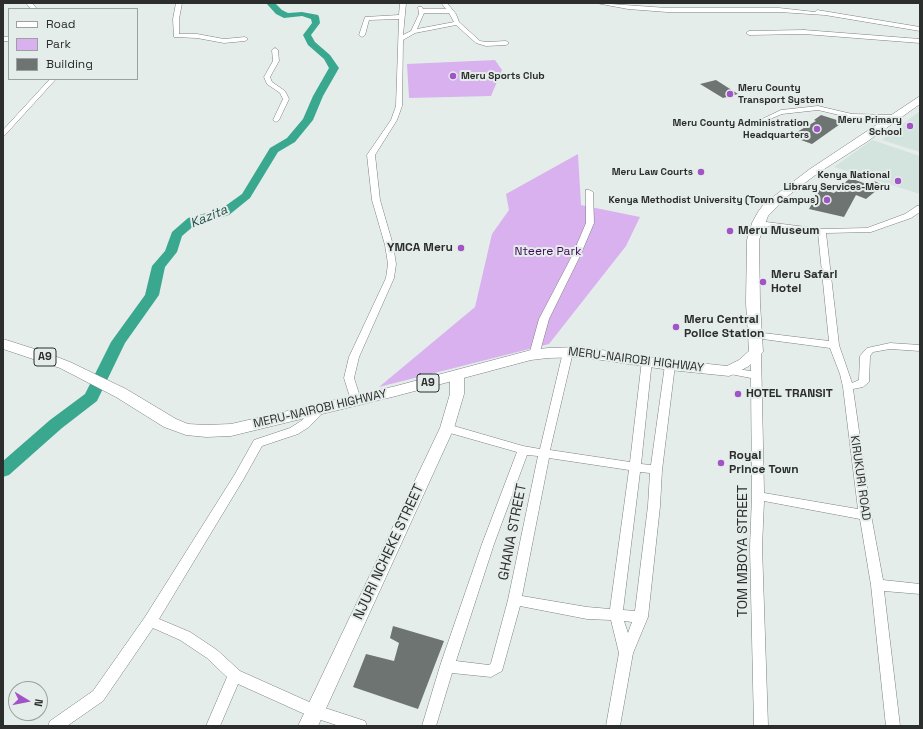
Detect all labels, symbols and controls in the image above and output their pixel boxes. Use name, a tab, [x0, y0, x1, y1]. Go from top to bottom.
legend	[8, 8, 138, 80]
text: Road	[46, 16, 75, 32]
text: Park	[46, 36, 71, 52]
text: Building	[46, 56, 93, 72]
place label: Meru Sports Club	[461, 70, 545, 82]
marker: Meru Sports Club	[448, 71, 458, 81]
place label: Meru County Transport System	[738, 82, 824, 106]
marker: Meru County Transport System	[725, 89, 735, 99]
place label: Meru Primary School	[838, 114, 902, 138]
place label: Meru County Administration Headquarters	[673, 117, 809, 140]
marker: Meru Primary School	[905, 121, 915, 131]
marker: Meru County Administration Headquarters	[812, 124, 822, 134]
place label: Meru Law Courts	[612, 166, 693, 178]
marker: Meru Law Courts	[696, 167, 706, 177]
place label: Kenya National Library Services-Meru	[783, 169, 890, 192]
marker: Kenya National Library Services-Meru	[893, 176, 903, 186]
place label: Kenya Methodist University (Town Campus)	[608, 194, 819, 206]
marker: Kenya Methodist University (Town Campus)	[822, 195, 832, 205]
water label: Kazita	[188, 202, 230, 232]
place label: Meru Museum	[738, 224, 820, 238]
marker: Meru Museum	[725, 226, 735, 236]
place label: YMCA Meru	[387, 241, 453, 255]
marker: YMCA Meru	[456, 243, 466, 253]
park label: Nteere Park	[515, 245, 581, 259]
place label: Meru Safari Hotel	[771, 268, 837, 296]
marker: Meru Safari Hotel	[758, 277, 768, 287]
place label: Meru Central Police Station	[684, 313, 764, 341]
marker: Meru Central Police Station	[671, 322, 681, 332]
street label: MERU-NAIROBI HIGHWAY	[567, 345, 705, 375]
road number: A9	[34, 348, 56, 366]
road number: A9	[417, 374, 439, 392]
street label: MERU-NAIROBI HIGHWAY	[252, 387, 388, 431]
place label: HOTEL TRANSIT	[746, 387, 833, 401]
marker: HOTEL TRANSIT	[733, 389, 743, 399]
street label: KIRUKURI ROAD	[847, 435, 873, 521]
place label: Royal Prince Town	[729, 449, 799, 477]
marker: Royal Prince Town	[716, 458, 726, 468]
street label: NJURI NCHEKE STREET	[350, 482, 428, 622]
street label: GHANA STREET	[495, 482, 531, 582]
street label: TOM MBOYA STREET	[735, 485, 751, 617]
north arrow	[8, 681, 48, 721]
text: N	[31, 698, 46, 708]

